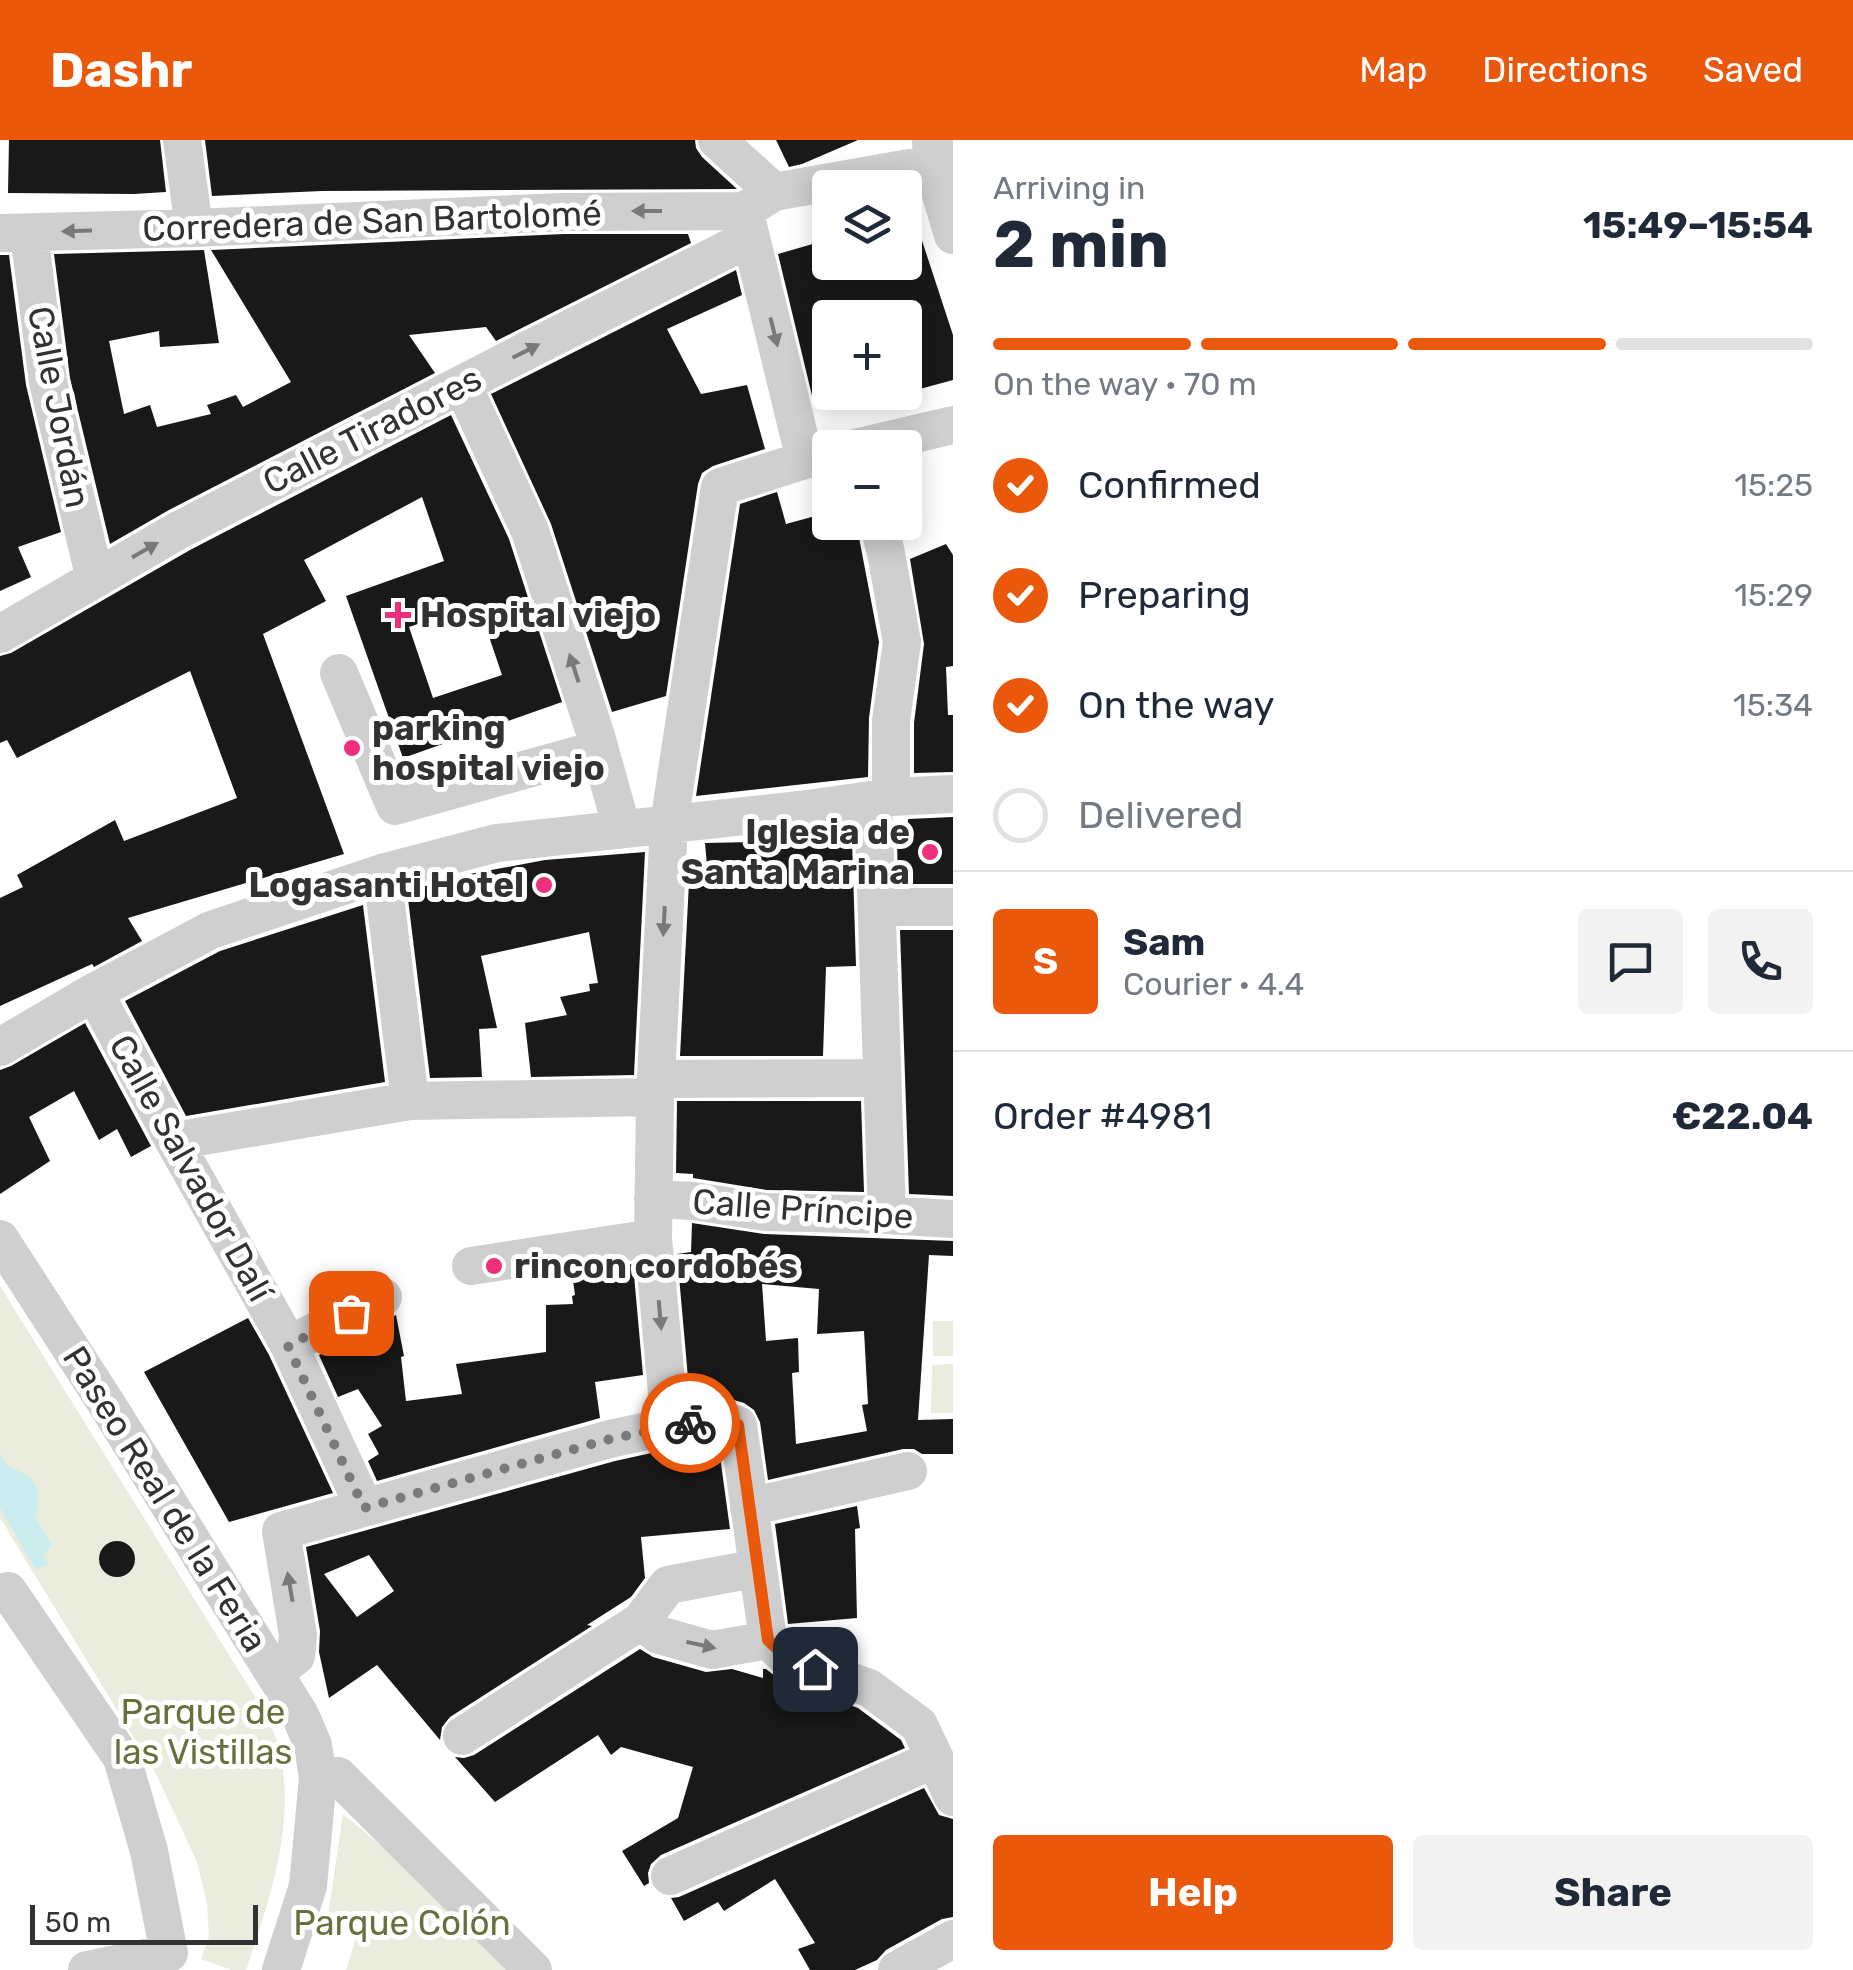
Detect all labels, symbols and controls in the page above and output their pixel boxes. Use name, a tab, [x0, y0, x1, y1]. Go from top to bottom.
text: Dashr	[50, 42, 192, 99]
text: Map	[1359, 49, 1427, 91]
text: Directions	[1482, 49, 1648, 91]
text: Saved	[1703, 49, 1803, 91]
text: Arriving in	[993, 169, 1145, 207]
map controls	[812, 170, 922, 540]
button: layers	[812, 170, 922, 280]
street label: Corredera de San Bartolomé	[142, 192, 602, 250]
text: 15:49–15:54	[1583, 202, 1813, 248]
one-way arrow	[630, 204, 662, 220]
text: 2 min	[993, 206, 1169, 283]
one-way arrow	[61, 224, 93, 240]
button: +	[812, 300, 922, 410]
street label: Calle Jordán	[19, 303, 99, 511]
one-way arrow	[766, 317, 782, 348]
one-way arrow	[511, 343, 540, 360]
street label: Calle Tiradores	[256, 357, 488, 503]
text: On the way · 70 m	[993, 365, 1257, 403]
button: −	[812, 430, 922, 540]
icon: check	[993, 458, 1048, 513]
text: Confirmed	[1078, 462, 1261, 508]
text: 15:25	[1734, 466, 1813, 504]
one-way arrow	[131, 542, 159, 559]
icon: check	[993, 568, 1048, 623]
text: Preparing	[1078, 572, 1251, 618]
text: 15:29	[1734, 576, 1813, 614]
place label: Hospital viejo	[420, 594, 656, 636]
marker: Hospital viejo	[385, 602, 411, 628]
one-way arrow	[566, 653, 581, 683]
icon: check	[993, 678, 1048, 733]
text: On the way	[1078, 682, 1274, 728]
text: 15:34	[1733, 686, 1813, 724]
place label: parking hospital viejo	[372, 707, 605, 789]
marker: parking hospital viejo	[341, 737, 363, 759]
text: Delivered	[1078, 792, 1243, 838]
place label: Iglesia de Santa Marina	[681, 811, 910, 893]
marker: Iglesia de Santa Marina	[919, 841, 941, 863]
place label: Logasanti Hotel	[248, 864, 524, 906]
marker: Logasanti Hotel	[533, 874, 555, 896]
one-way arrow	[656, 905, 672, 937]
button: chat	[1578, 909, 1683, 1014]
button: phone	[1708, 909, 1813, 1014]
text: Sam	[1123, 919, 1205, 965]
text: S	[1033, 938, 1058, 984]
text: Courier · 4.4	[1123, 965, 1304, 1003]
street label: Calle Salvador Dalí	[100, 1028, 282, 1310]
text: Order #4981	[993, 1093, 1212, 1139]
text: €22.04	[1671, 1093, 1813, 1139]
street label: Calle Príncipe	[691, 1180, 915, 1238]
place label: rincon cordobés	[514, 1245, 798, 1287]
marker: rincon cordobés	[483, 1255, 505, 1277]
pin	[309, 1271, 394, 1356]
icon: bag	[324, 1286, 379, 1341]
one-way arrow	[652, 1300, 668, 1332]
street label: Paseo Real de la Feria	[54, 1338, 276, 1660]
courier	[640, 1373, 740, 1473]
icon: bike	[663, 1396, 718, 1451]
one-way arrow	[282, 1571, 297, 1602]
pin	[773, 1627, 858, 1712]
one-way arrow	[686, 1638, 717, 1654]
icon: home	[788, 1642, 843, 1697]
park label: Parque de las Vistillas	[114, 1691, 292, 1773]
button: Help	[993, 1835, 1393, 1950]
button: Share	[1413, 1835, 1813, 1950]
scale bar	[30, 1900, 258, 1944]
park label: Parque Colón	[293, 1902, 511, 1944]
text: 50 m	[45, 1906, 111, 1939]

